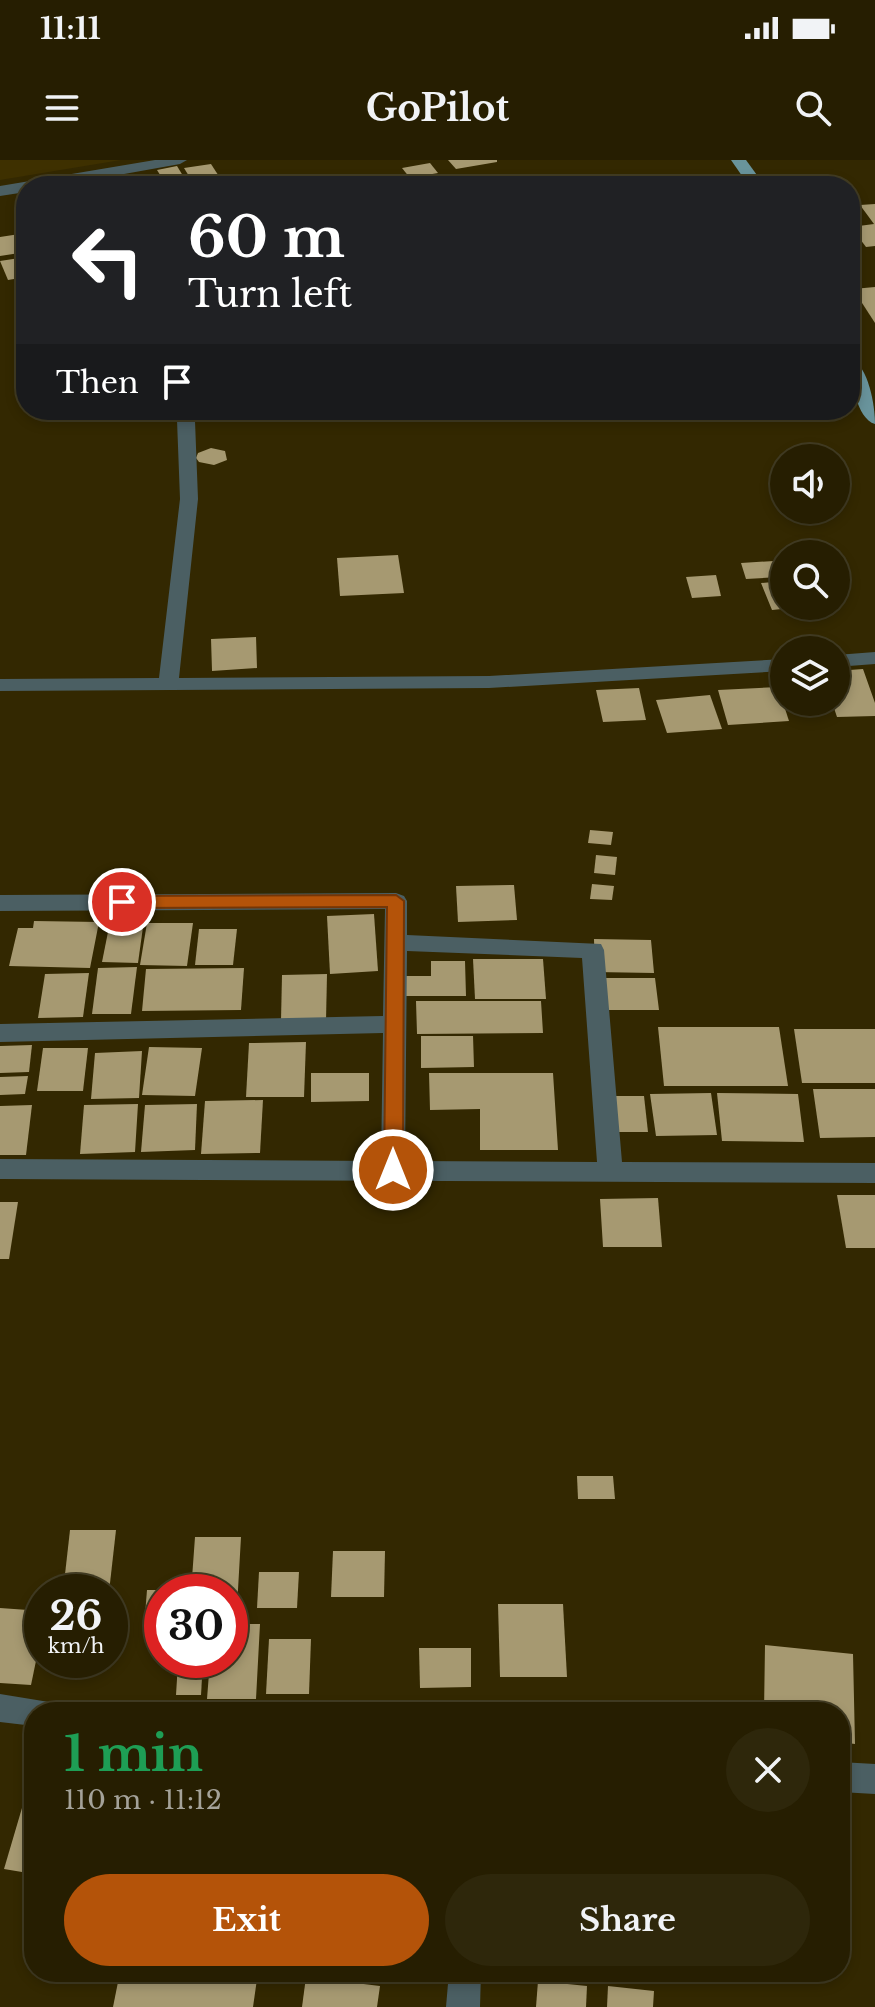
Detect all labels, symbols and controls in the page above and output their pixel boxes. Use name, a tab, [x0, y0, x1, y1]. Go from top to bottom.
text: 11:11	[40, 10, 101, 47]
icon: menu	[40, 86, 84, 130]
text: GoPilot	[366, 86, 509, 131]
icon: search	[791, 86, 835, 130]
text: 60 m	[188, 203, 345, 272]
icon: left	[56, 208, 160, 312]
text: Turn left	[188, 272, 352, 317]
icon: arrive	[155, 360, 199, 404]
text: Then	[56, 364, 139, 401]
map controls	[770, 444, 850, 716]
button: sound	[770, 444, 850, 524]
button: search	[770, 540, 850, 620]
button: layers	[770, 636, 850, 716]
pin	[88, 868, 156, 936]
icon: arrive	[100, 880, 144, 924]
position arrow	[351, 1128, 435, 1212]
speed limit sign: 30	[144, 1574, 248, 1678]
text: 26	[50, 1591, 103, 1641]
text: km/h	[48, 1634, 104, 1658]
text: 1 min	[64, 1724, 203, 1784]
button: close	[726, 1728, 810, 1812]
text: 110 m · 11:12	[64, 1784, 222, 1816]
button: Exit	[64, 1874, 429, 1966]
button: Share	[445, 1874, 810, 1966]

